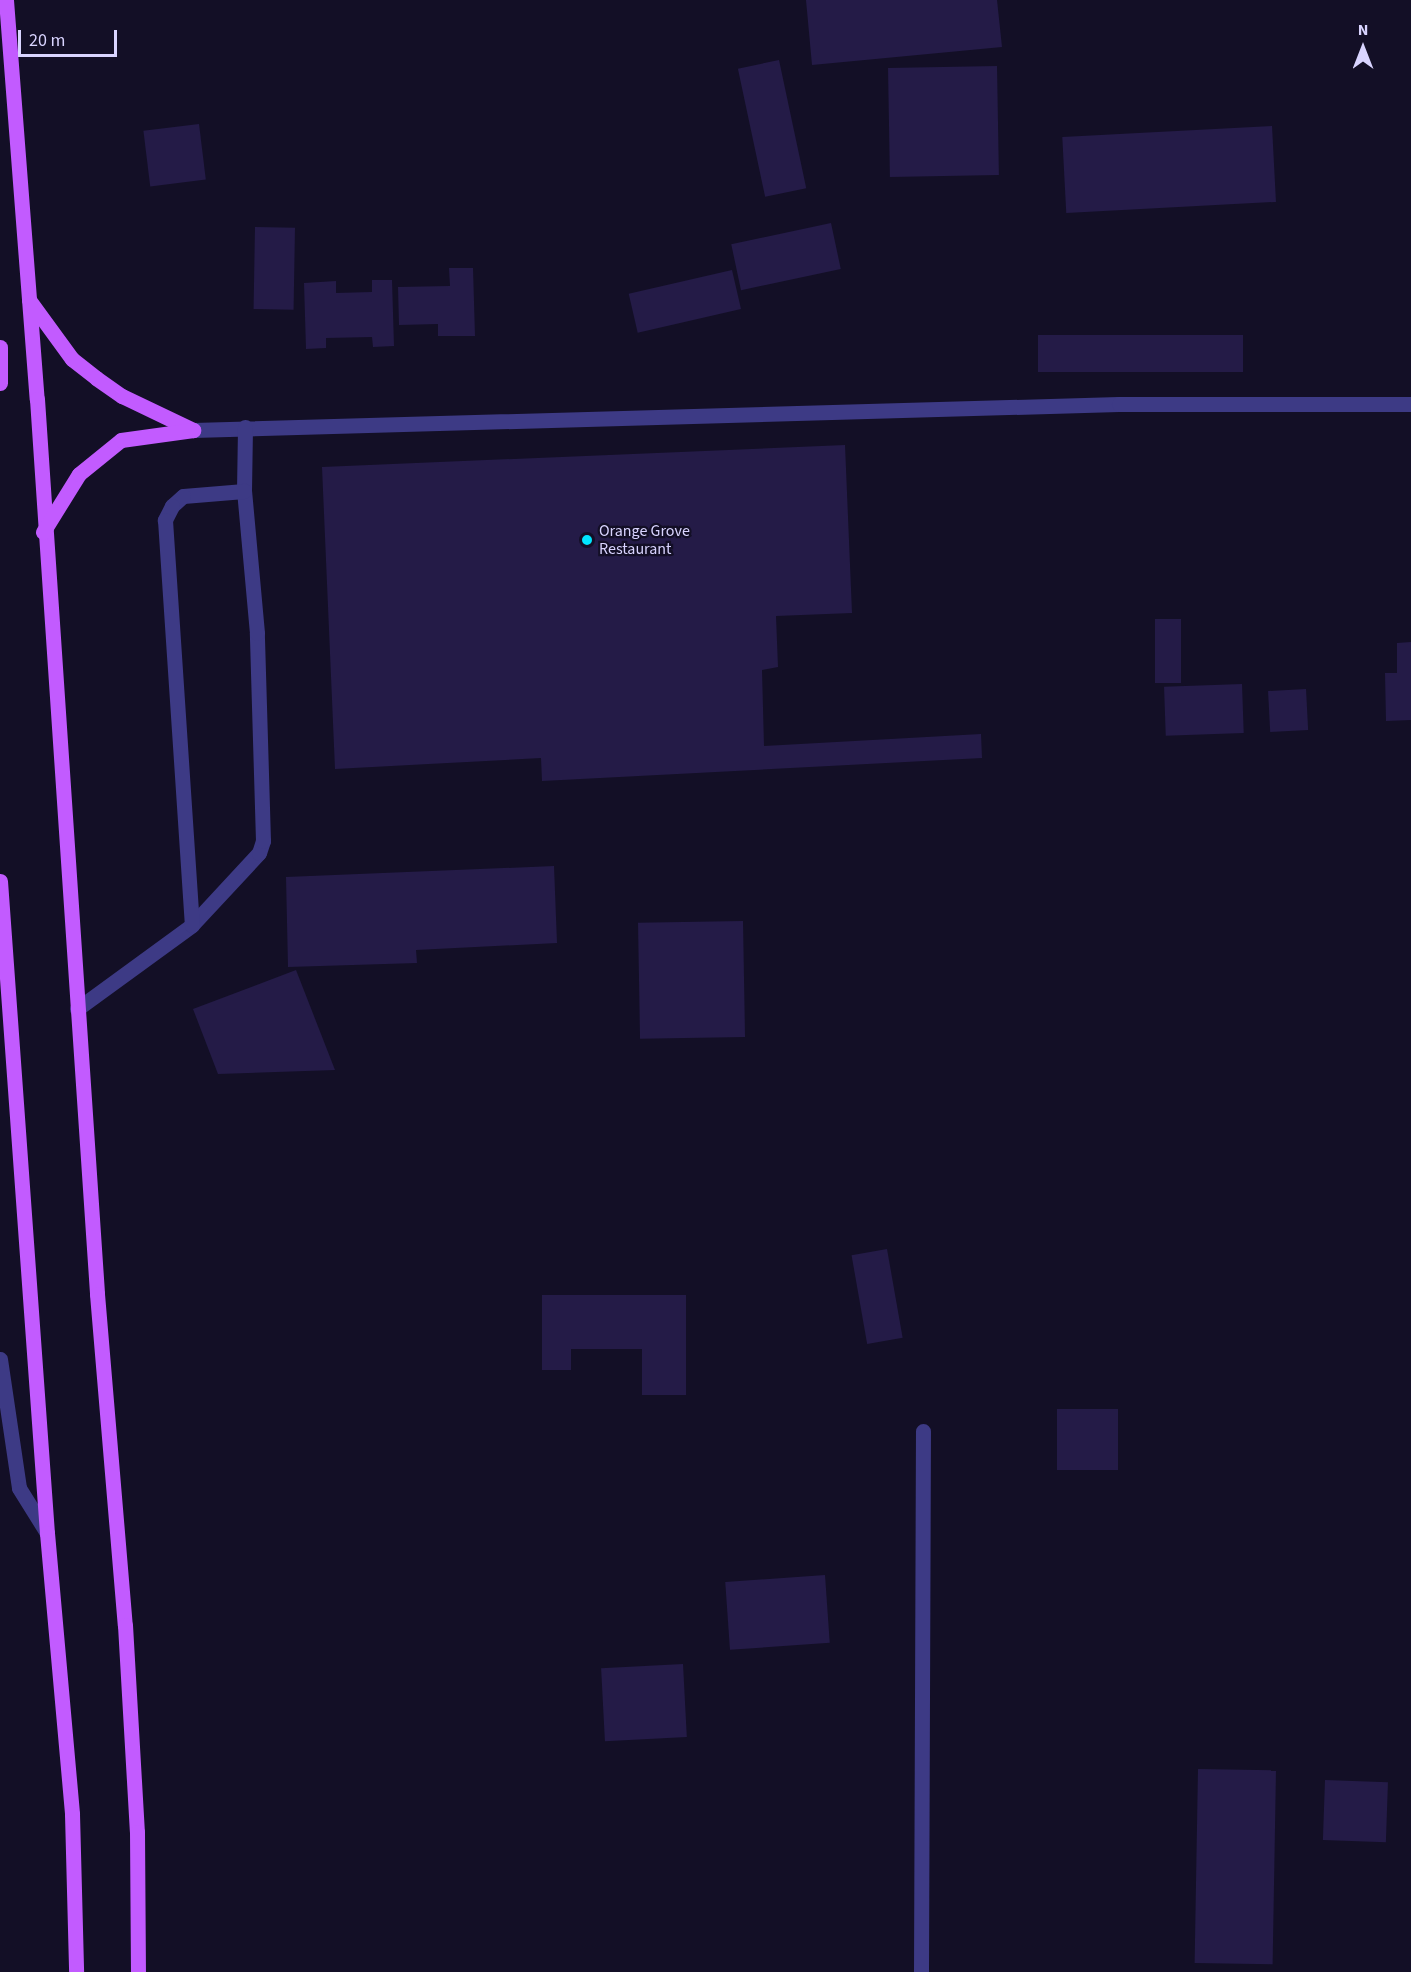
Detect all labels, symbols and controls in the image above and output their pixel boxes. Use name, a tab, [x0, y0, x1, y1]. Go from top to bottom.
scale bar	[21, 18, 120, 56]
north arrow	[1333, 18, 1393, 78]
text: N	[1358, 19, 1368, 41]
text: 20 m	[29, 28, 65, 53]
place label: Orange Grove Restaurant	[599, 521, 690, 559]
marker: Orange Grove Restaurant	[580, 533, 594, 547]

